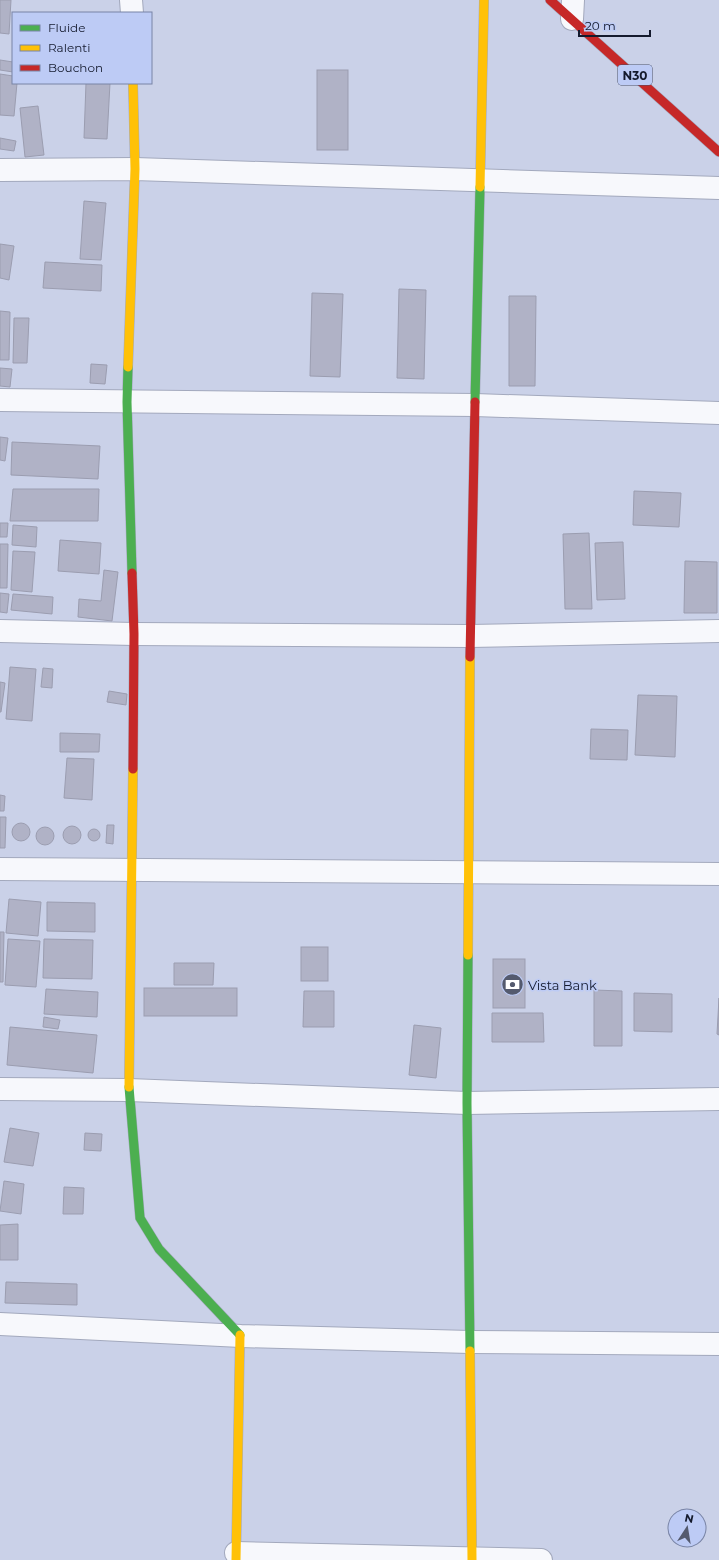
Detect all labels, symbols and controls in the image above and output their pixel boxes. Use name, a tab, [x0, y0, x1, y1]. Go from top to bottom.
legend	[12, 12, 152, 84]
scale bar	[579, 12, 650, 38]
text: 20 m	[585, 18, 616, 33]
text: Fluide	[48, 20, 86, 35]
text: Ralenti	[48, 40, 90, 55]
text: Bouchon	[48, 60, 103, 75]
road number: N30	[618, 65, 652, 85]
bank icon: Vista Bank	[499, 972, 525, 998]
place label: Vista Bank	[528, 977, 597, 993]
north arrow	[667, 1508, 707, 1548]
text: N	[683, 1510, 695, 1526]

